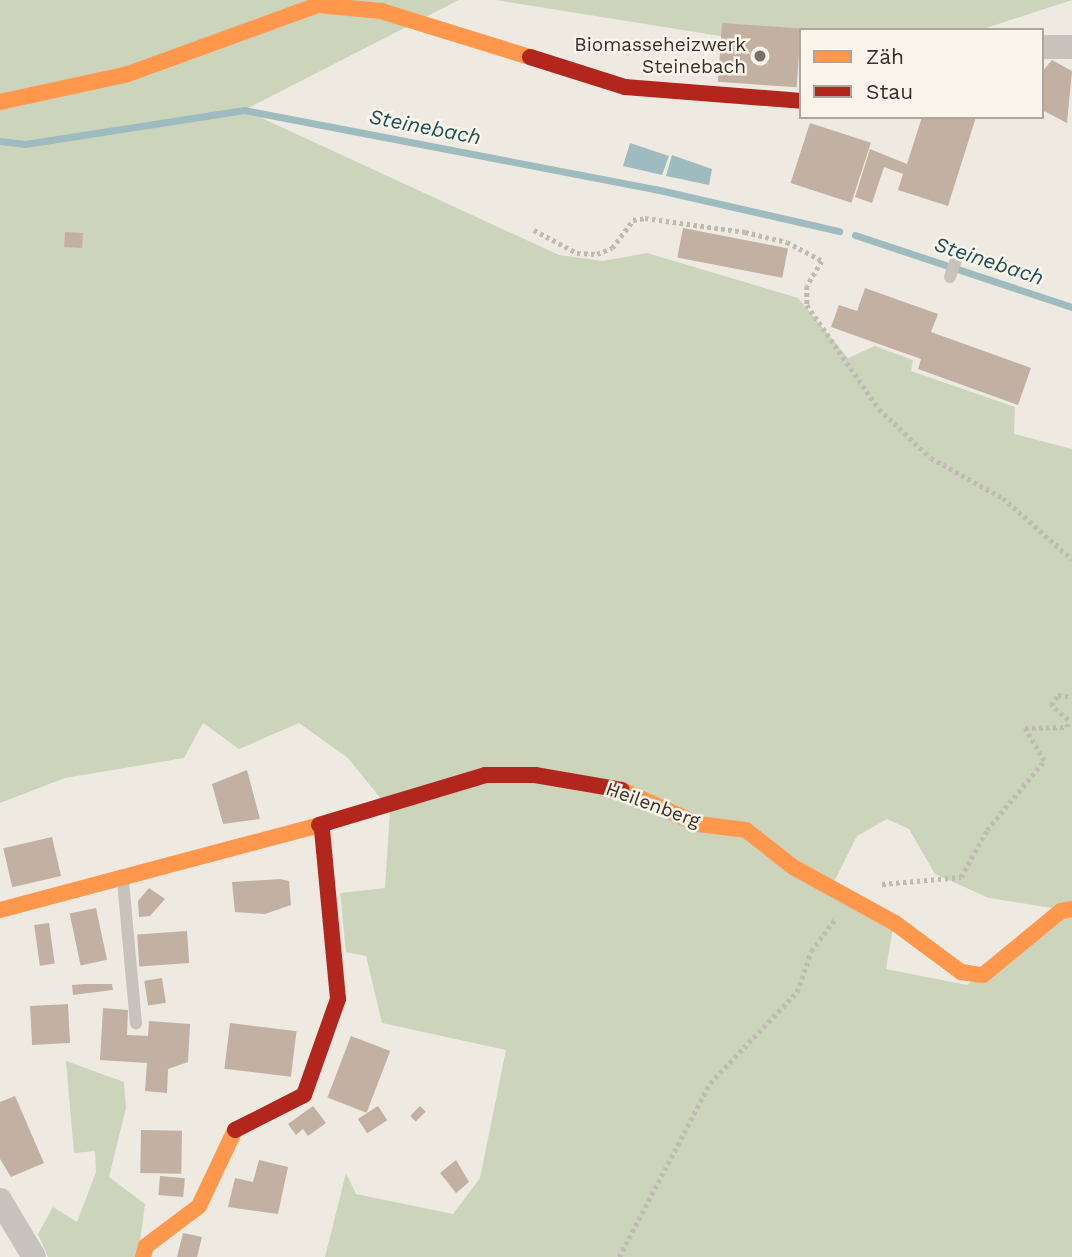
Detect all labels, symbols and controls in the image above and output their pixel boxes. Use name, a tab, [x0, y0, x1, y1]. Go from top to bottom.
legend	[799, 28, 1044, 119]
place label: Biomasseheizwerk Steinebach	[574, 34, 746, 78]
text: Zäh	[866, 44, 904, 69]
marker: Biomasseheizwerk Steinebach	[752, 48, 768, 64]
text: Stau	[866, 79, 913, 104]
water label: Steinebach	[367, 104, 483, 150]
water label: Steinebach	[931, 231, 1047, 291]
street label: Heilenberg	[603, 777, 703, 833]

